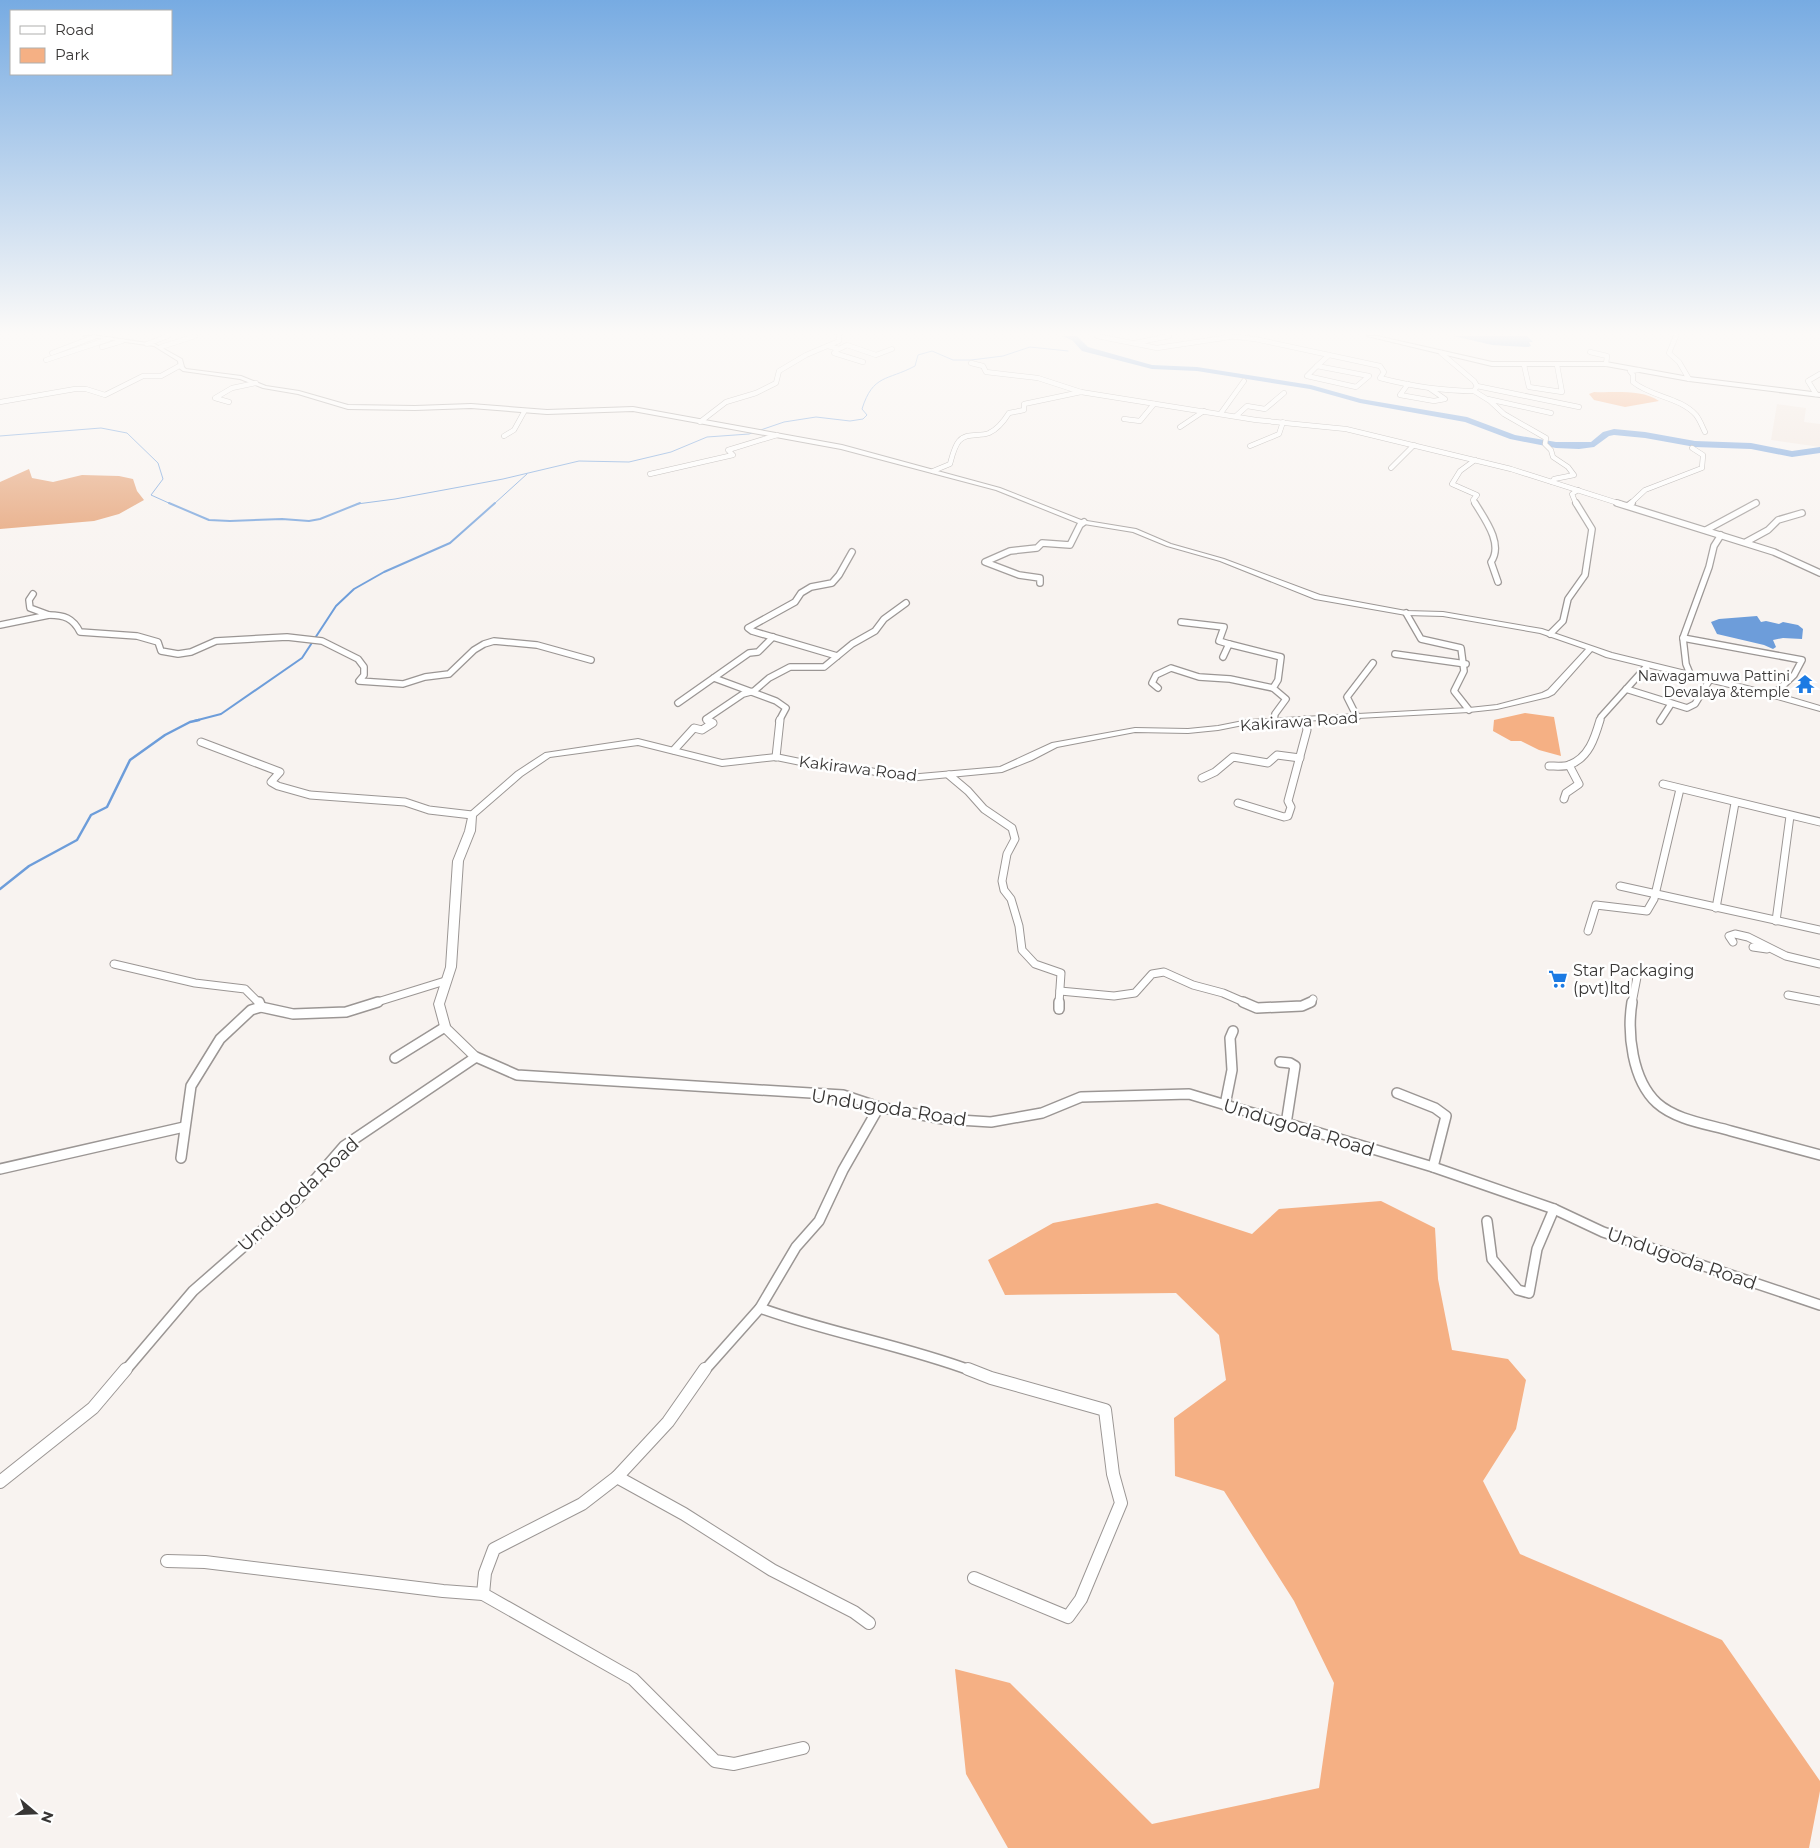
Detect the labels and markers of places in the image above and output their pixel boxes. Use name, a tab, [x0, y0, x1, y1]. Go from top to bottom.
place label: Nawagamuwa Pattini Devalaya &temple	[1638, 667, 1790, 701]
temple icon: Nawagamuwa Pattini Devalaya &temple	[1794, 673, 1816, 695]
place label: Star Packaging (pvt)ltd	[1573, 961, 1695, 998]
supermarket icon: Star Packaging (pvt)ltd	[1547, 968, 1569, 990]

